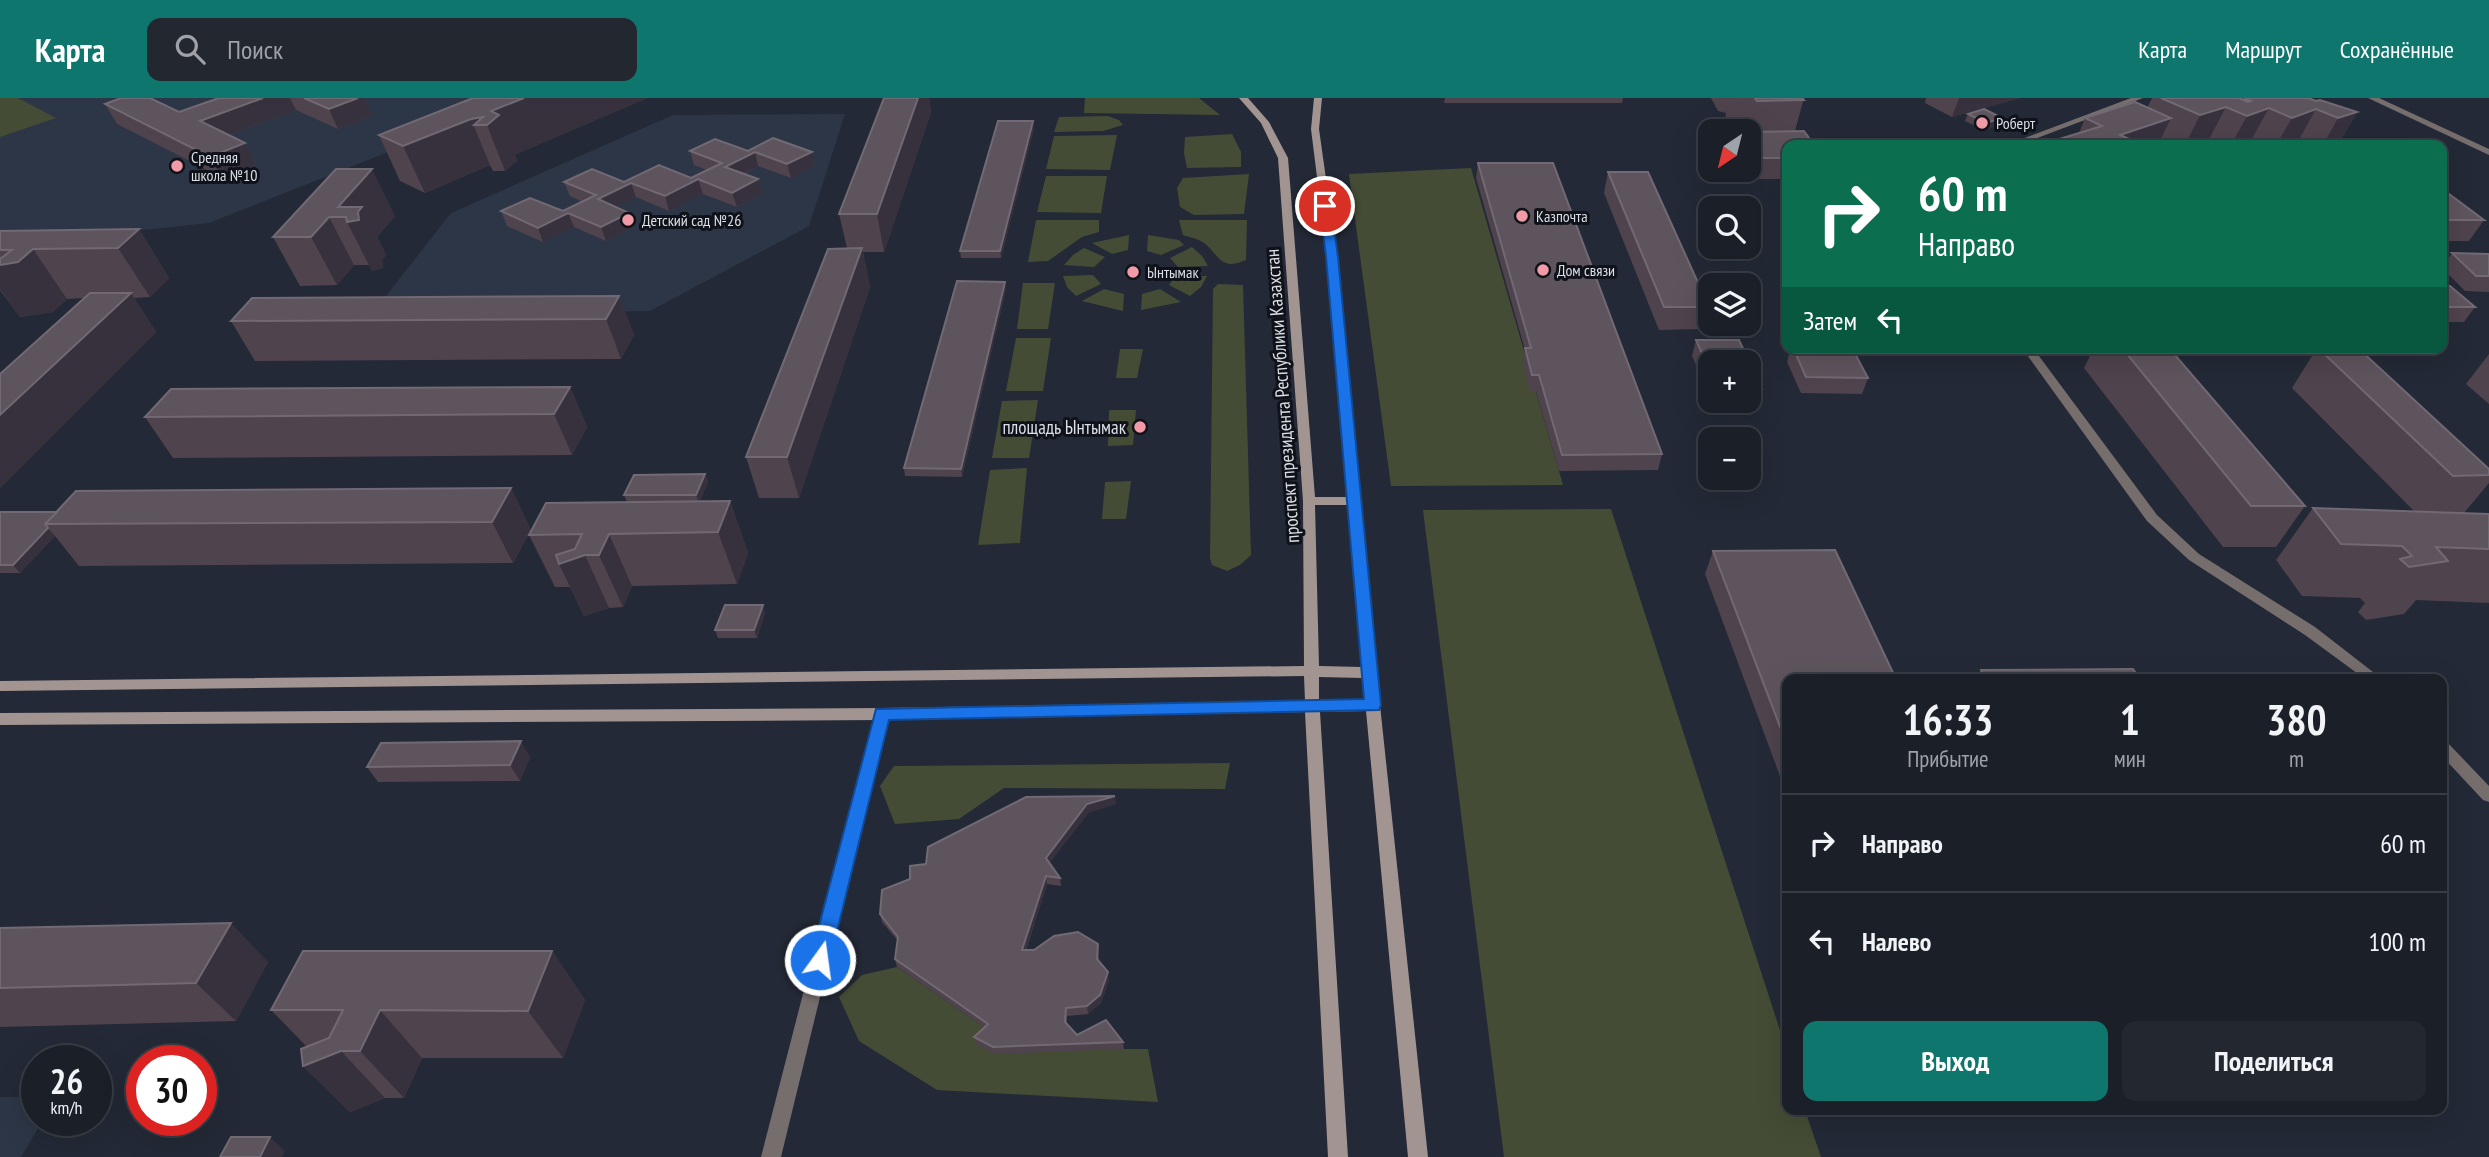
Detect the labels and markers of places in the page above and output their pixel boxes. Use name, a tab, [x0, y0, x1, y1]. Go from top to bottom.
place label: Роберт	[1996, 113, 2036, 133]
marker: Роберт	[1974, 115, 1990, 131]
place label: Средняя школа №10	[191, 147, 257, 185]
marker: Средняя школа №10	[169, 158, 185, 174]
pin	[1295, 176, 1355, 236]
place label: Казпочта	[1536, 206, 1588, 226]
marker: Казпочта	[1514, 208, 1530, 224]
place label: Детский сад №26	[642, 210, 741, 230]
marker: Детский сад №26	[620, 212, 636, 228]
place label: Дом связи	[1557, 260, 1615, 280]
place label: Ынтымак	[1147, 262, 1199, 282]
marker: Дом связи	[1535, 262, 1551, 278]
marker: Ынтымак	[1125, 264, 1141, 280]
place label: площадь Ынтымак	[1002, 415, 1127, 439]
marker: площадь Ынтымак	[1132, 419, 1148, 435]

